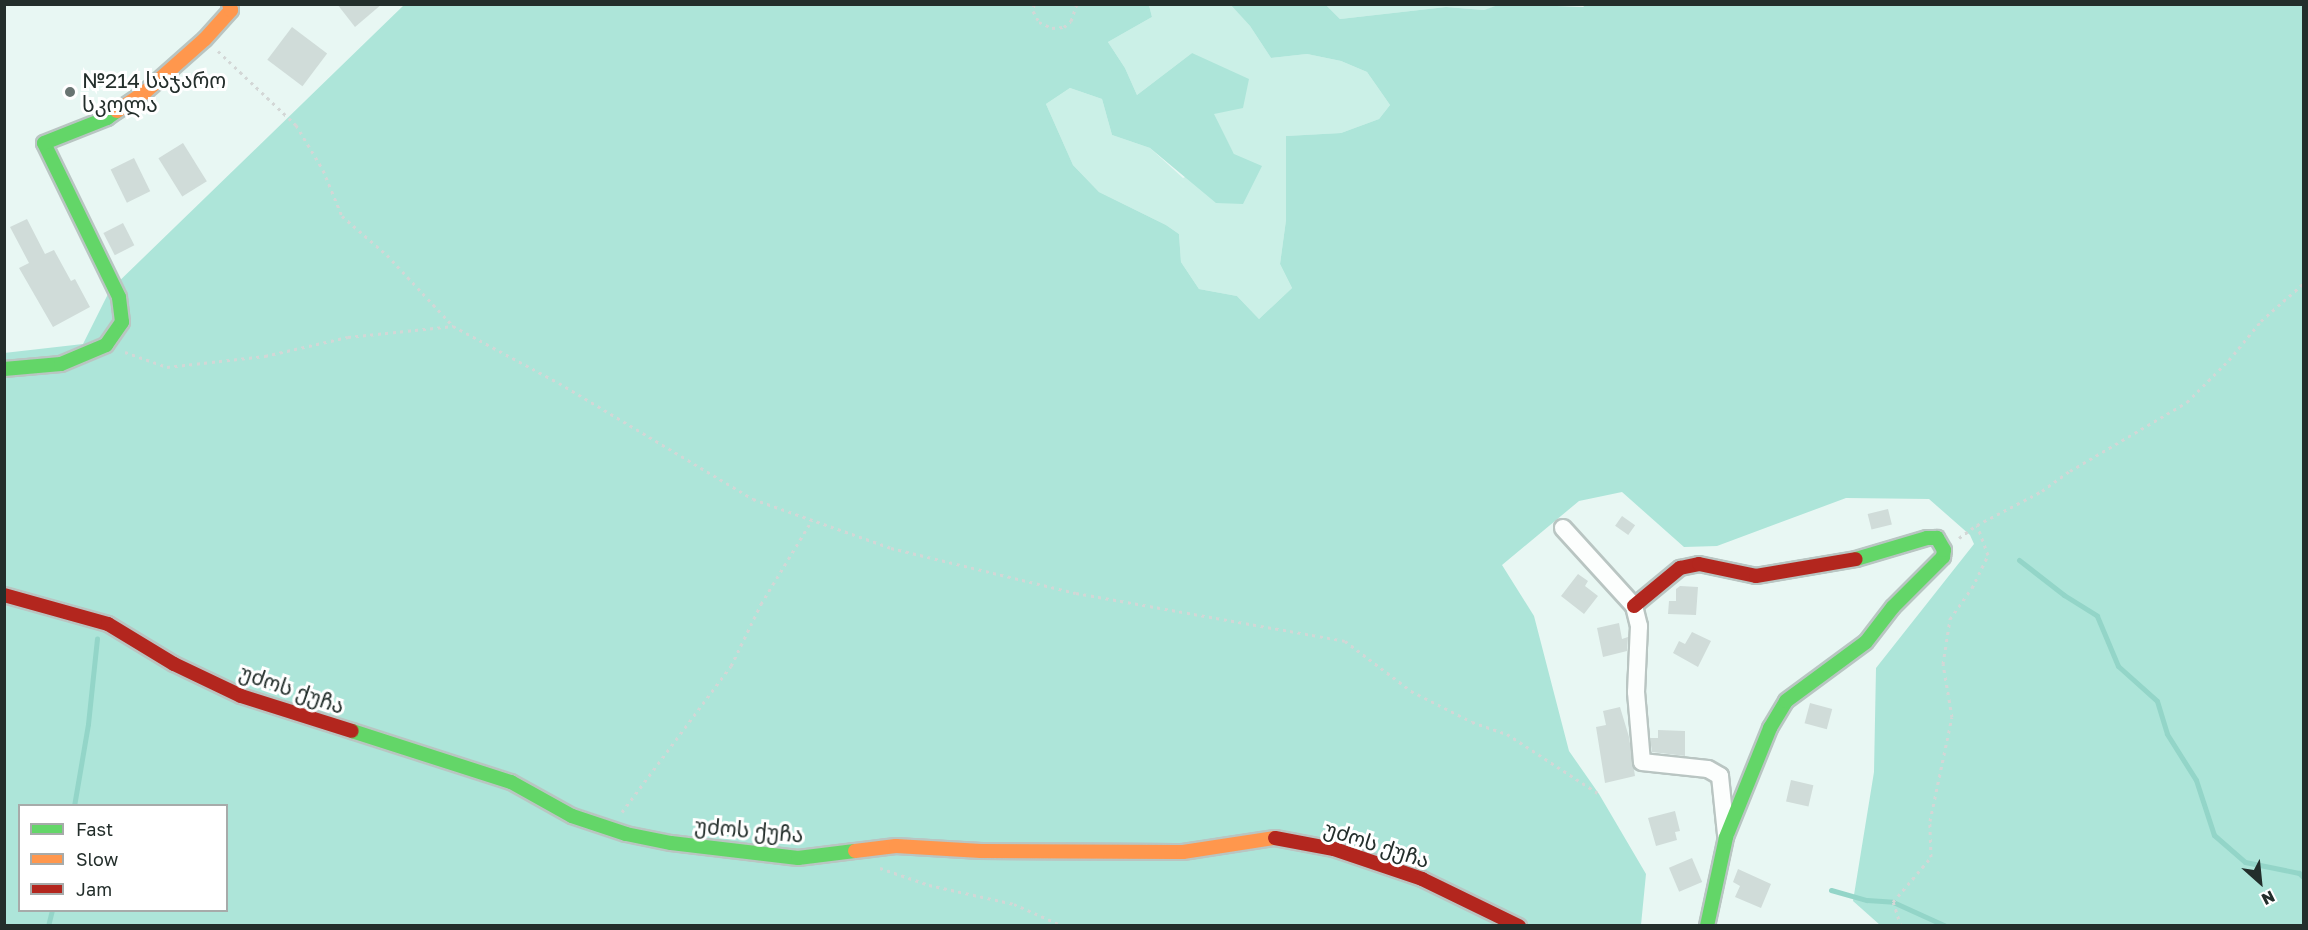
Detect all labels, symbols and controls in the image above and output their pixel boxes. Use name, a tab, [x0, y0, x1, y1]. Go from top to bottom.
place label: №214 საჯარო სკოლა	[82, 67, 226, 117]
marker: №214 საჯარო სკოლა	[63, 85, 77, 99]
street label: უძოს ქუჩა	[236, 659, 348, 719]
legend	[18, 804, 228, 912]
street label: უძოს ქუჩა	[693, 813, 805, 847]
street label: უძოს ქუჩა	[1321, 815, 1433, 873]
text: Fast	[76, 818, 113, 840]
text: Slow	[76, 848, 118, 870]
north arrow	[2230, 852, 2290, 912]
text: Jam	[76, 878, 112, 900]
text: N	[2258, 886, 2278, 910]

